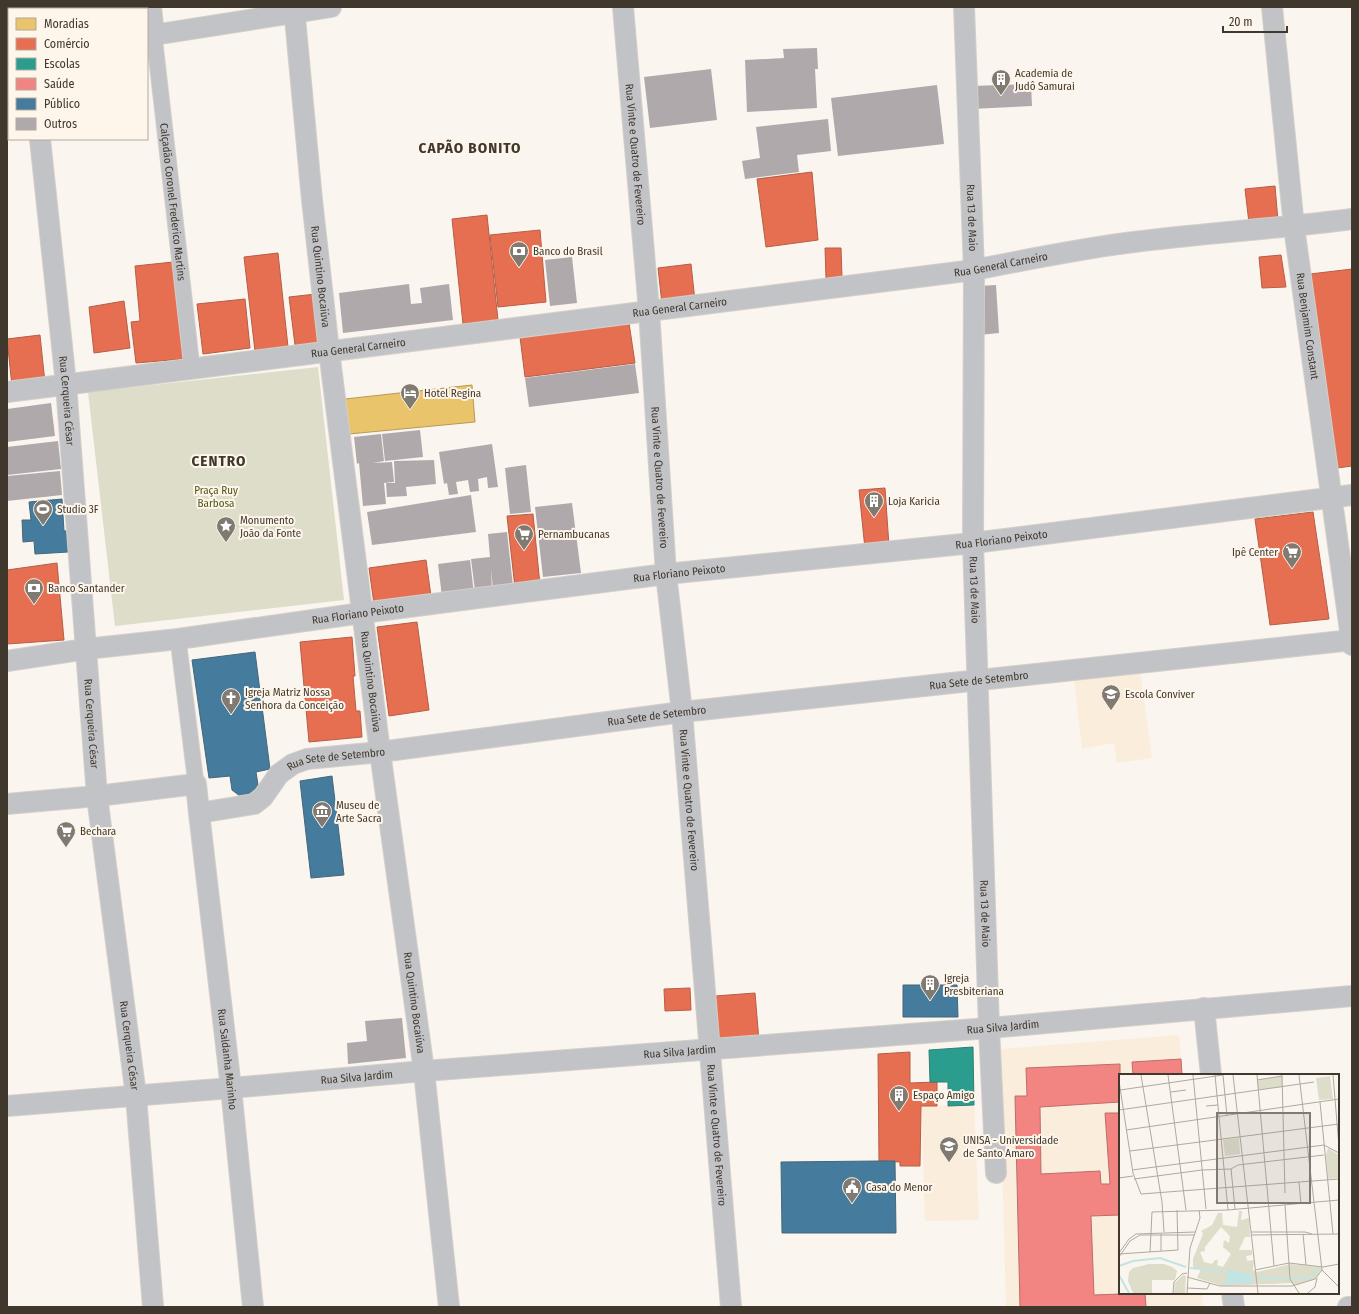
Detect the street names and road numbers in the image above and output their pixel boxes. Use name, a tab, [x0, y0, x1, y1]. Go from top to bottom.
street label: Rua Vinte e Quatro de Fevereiro	[623, 83, 648, 226]
street label: Calçadão Coronel Frederico Martins	[157, 122, 188, 282]
street label: Rua 13 de Maio	[964, 184, 979, 252]
street label: Rua Quintino Bocaiúva	[308, 225, 332, 328]
street label: Rua General Carneiro	[953, 250, 1049, 279]
street label: Rua Benjamim Constant	[1293, 272, 1321, 381]
street label: Rua General Carneiro	[632, 295, 728, 320]
street label: Rua General Carneiro	[310, 336, 406, 361]
street label: Rua Cerqueira César	[56, 355, 77, 446]
street label: Rua Vinte e Quatro de Fevereiro	[648, 406, 670, 549]
street label: Rua Floriano Peixoto	[955, 528, 1049, 552]
street label: Rua 13 de Maio	[966, 556, 982, 624]
street label: Rua Floriano Peixoto	[632, 562, 726, 585]
street label: Rua Floriano Peixoto	[311, 602, 405, 627]
street label: Rua Quintino Bocaiúva	[358, 630, 383, 733]
street label: Rua Sete de Setembro	[929, 669, 1029, 692]
street label: Rua Cerqueira César	[81, 678, 101, 769]
street label: Rua Sete de Setembro	[607, 703, 707, 729]
street label: Rua Vinte e Quatro de Fevereiro	[676, 729, 701, 872]
street label: Rua Sete de Setembro	[284, 745, 386, 773]
street label: Rua 13 de Maio	[977, 880, 992, 948]
street label: Rua Quintino Bocaiúva	[401, 951, 427, 1054]
street label: Rua Cerqueira César	[117, 1000, 141, 1091]
street label: Rua Saldanha Marinho	[215, 1008, 239, 1111]
street label: Rua Silva Jardim	[966, 1018, 1040, 1037]
street label: Rua Silva Jardim	[643, 1043, 717, 1061]
street label: Rua Vinte e Quatro de Fevereiro	[704, 1064, 729, 1207]
street label: Rua Silva Jardim	[320, 1068, 394, 1087]

